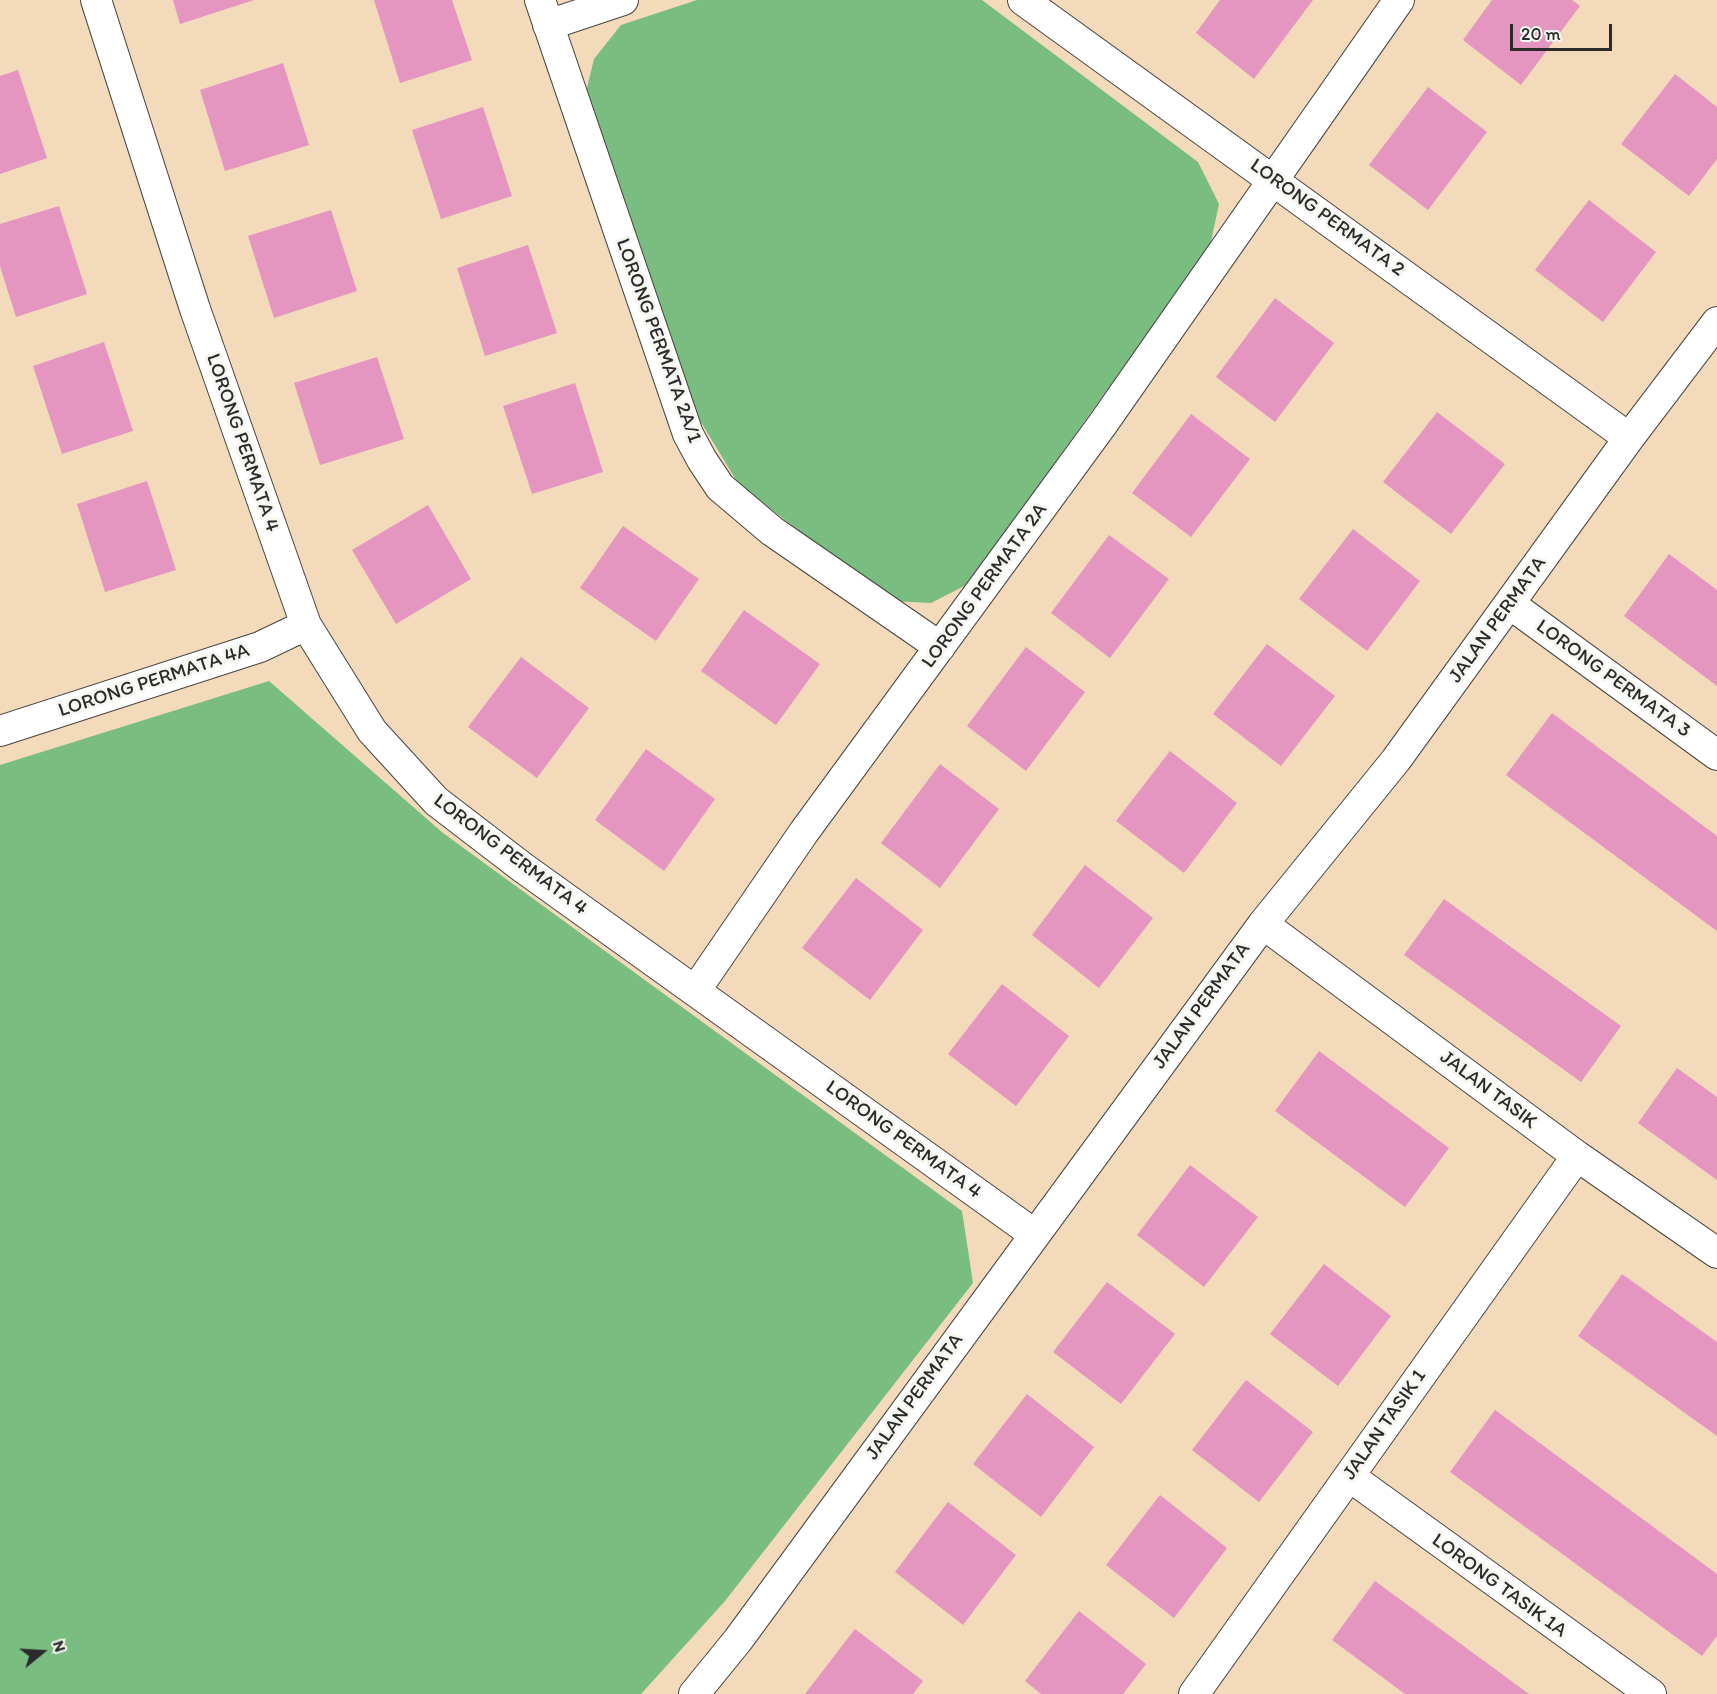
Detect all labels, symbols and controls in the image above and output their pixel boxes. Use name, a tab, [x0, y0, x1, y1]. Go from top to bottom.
scale bar	[1513, 12, 1615, 50]
text: 20 m	[1521, 23, 1561, 45]
street label: LORONG PERMATA 2	[1245, 154, 1409, 282]
street label: LORONG PERMATA 2A/1	[610, 236, 706, 446]
street label: LORONG PERMATA 4	[200, 351, 284, 535]
street label: LORONG PERMATA 2A	[917, 499, 1053, 673]
street label: JALAN PERMATA	[1444, 552, 1552, 688]
street label: LORONG PERMATA 3	[1531, 615, 1695, 743]
street label: LORONG PERMATA 4A	[55, 639, 253, 723]
street label: LORONG PERMATA 4	[428, 789, 592, 921]
street label: JALAN PERMATA	[1148, 938, 1256, 1074]
street label: JALAN TASIK	[1435, 1046, 1541, 1134]
street label: LORONG PERMATA 4	[820, 1075, 986, 1205]
street label: JALAN PERMATA	[861, 1329, 969, 1465]
street label: JALAN TASIK 1	[1338, 1365, 1432, 1485]
street label: LORONG TASIK 1A	[1427, 1529, 1571, 1643]
north arrow	[12, 1622, 72, 1682]
text: N	[49, 1638, 70, 1654]

